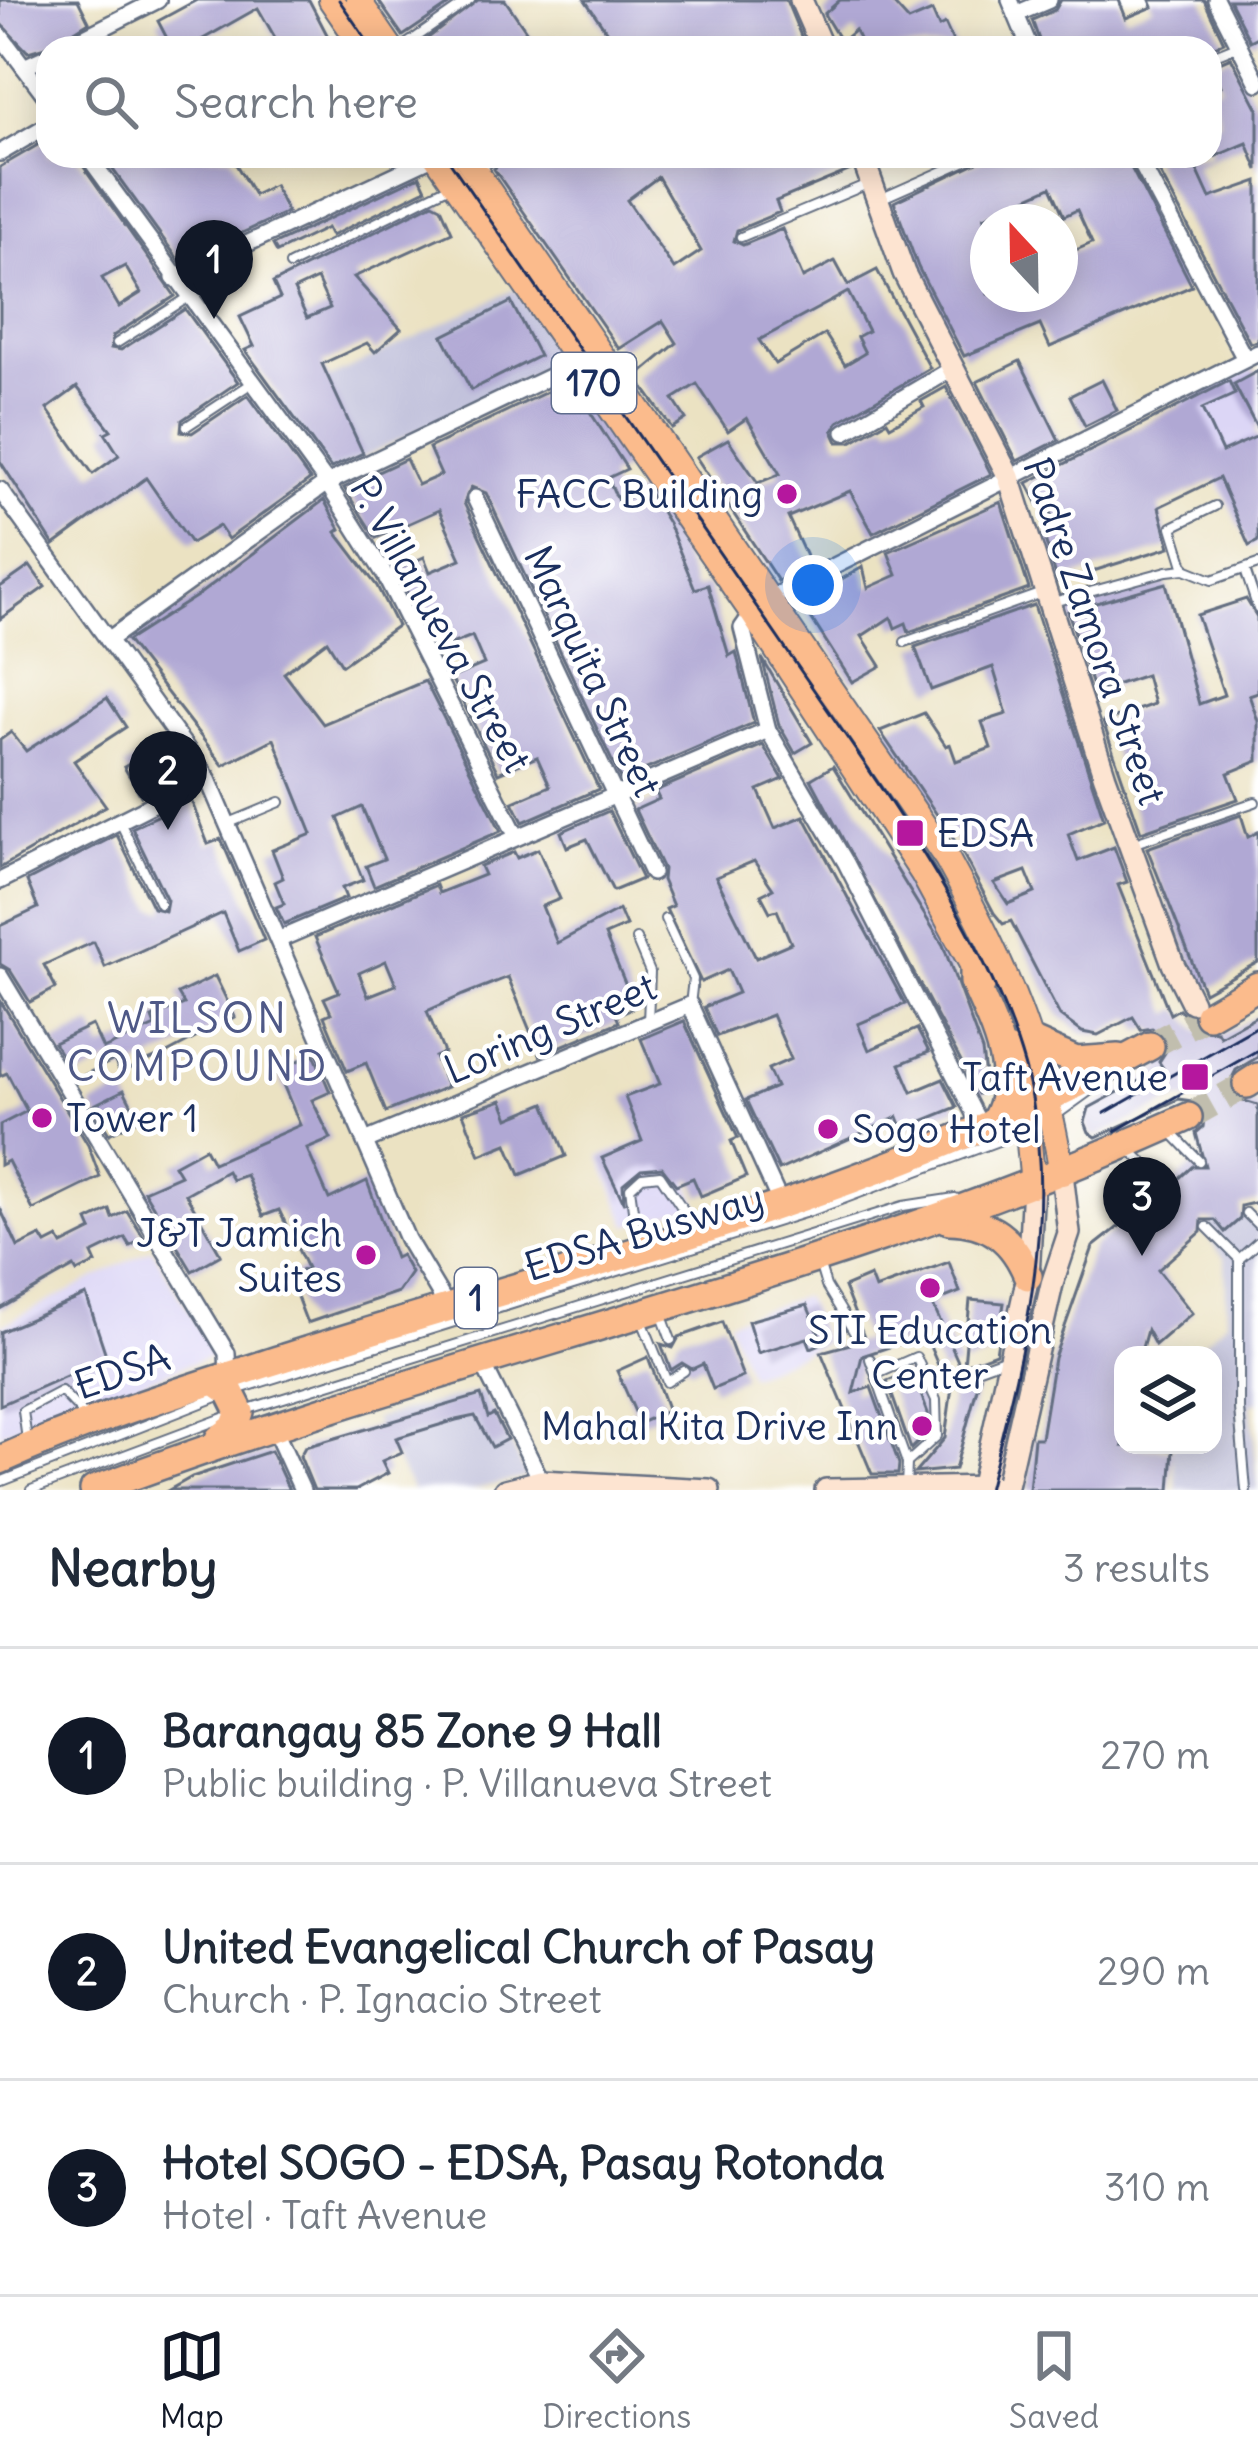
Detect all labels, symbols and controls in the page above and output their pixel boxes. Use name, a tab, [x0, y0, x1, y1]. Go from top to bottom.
search box	[36, 36, 1222, 168]
icon: search	[78, 69, 144, 135]
text: Search here	[174, 74, 418, 130]
north arrow	[970, 204, 1078, 312]
pin: 1	[175, 220, 253, 319]
road number: 170	[552, 353, 636, 413]
street label: Padre Zamora Street	[1012, 451, 1177, 811]
street label: P. Villanueva Street	[339, 468, 542, 781]
place label: FACC Building	[516, 470, 763, 519]
marker: FACC Building	[774, 481, 800, 507]
street label: Marquita Street	[513, 538, 672, 804]
your location	[783, 555, 843, 615]
pin: 2	[129, 731, 207, 830]
place label: EDSA	[937, 809, 1034, 858]
marker: EDSA	[894, 817, 926, 849]
street label: Loring Street	[437, 962, 663, 1095]
district label: WILSON COMPOUND	[67, 992, 329, 1092]
place label: Taft Avenue	[962, 1053, 1168, 1102]
marker: Taft Avenue	[1179, 1061, 1211, 1093]
place label: Tower 1	[66, 1094, 198, 1143]
marker: Tower 1	[29, 1105, 55, 1131]
place label: Sogo Hotel	[852, 1105, 1041, 1154]
marker: Sogo Hotel	[815, 1116, 841, 1142]
pin: 3	[1103, 1157, 1181, 1256]
street label: EDSA Busway	[519, 1173, 770, 1292]
place label: J&T Jamich Suites	[136, 1209, 342, 1303]
marker: J&T Jamich Suites	[353, 1242, 379, 1268]
road number: 1	[455, 1268, 497, 1328]
marker: STI Education Center	[917, 1275, 943, 1301]
place label: STI Education Center	[808, 1306, 1052, 1400]
street label: EDSA	[68, 1332, 176, 1410]
map controls	[1114, 1346, 1222, 1454]
button: layers	[1114, 1346, 1222, 1454]
place label: Mahal Kita Drive Inn	[541, 1402, 898, 1451]
marker: Mahal Kita Drive Inn	[909, 1413, 935, 1439]
text: Nearby	[48, 1536, 217, 1600]
text: 3 results	[1063, 1544, 1210, 1593]
text: Barangay 85 Zone 9 Hall	[162, 1703, 662, 1759]
text: 1	[79, 1731, 95, 1780]
text: 270 m	[1100, 1731, 1210, 1780]
text: Public building · P. Villanueva Street	[162, 1759, 772, 1808]
text: United Evangelical Church of Pasay	[162, 1919, 875, 1975]
text: 2	[76, 1947, 98, 1996]
text: 290 m	[1097, 1947, 1210, 1996]
text: Church · P. Ignacio Street	[162, 1975, 602, 2024]
text: Hotel SOGO - EDSA, Pasay Rotonda	[162, 2135, 885, 2191]
text: 3	[76, 2163, 98, 2212]
text: 310 m	[1104, 2163, 1210, 2212]
text: Hotel · Taft Avenue	[162, 2191, 487, 2240]
tab: Map	[159, 2323, 225, 2437]
tab: Directions	[542, 2323, 691, 2437]
tab: Saved	[1009, 2323, 1099, 2437]

